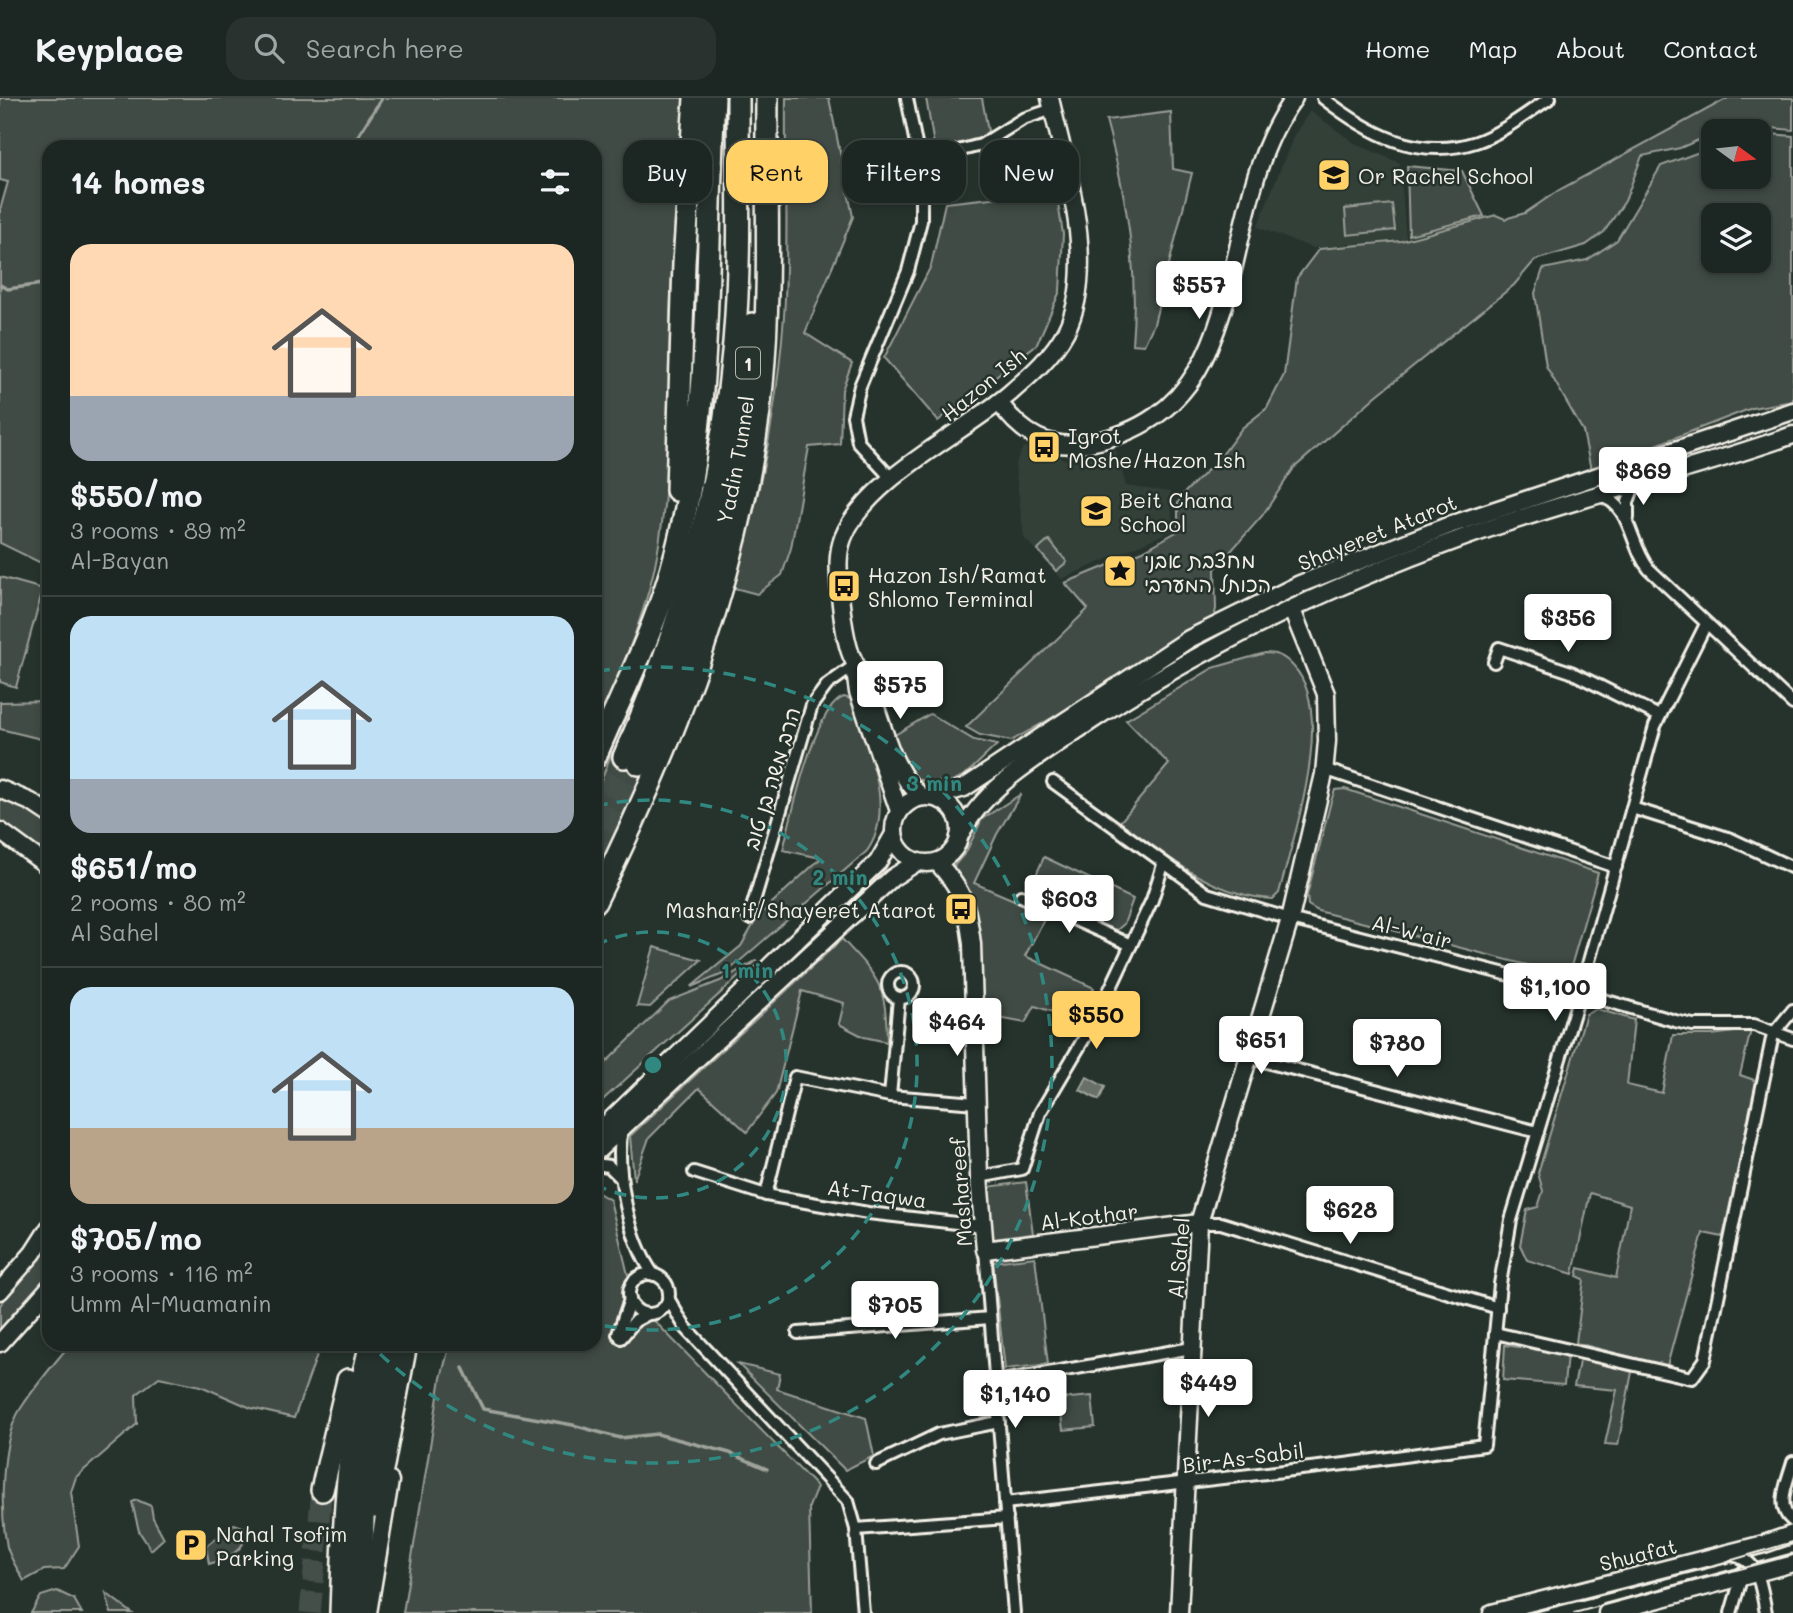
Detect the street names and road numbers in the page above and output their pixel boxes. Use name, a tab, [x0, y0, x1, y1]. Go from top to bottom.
street label: Hazon Ish	[935, 341, 1031, 427]
road number: 1	[736, 347, 760, 378]
street label: Yadin Tunnel	[709, 394, 759, 526]
street label: Shayeret Atarot	[1293, 488, 1461, 576]
street label: הרב משה בן טוב	[737, 704, 806, 853]
street label: Al-W'air	[1369, 908, 1455, 954]
street label: Mashareef	[943, 1136, 977, 1248]
street label: At-Taqwa	[825, 1173, 929, 1213]
street label: Al-Kothar	[1038, 1197, 1140, 1235]
street label: Al Sahel	[1161, 1216, 1195, 1300]
street label: Bir-As-Sabil	[1181, 1436, 1305, 1478]
street label: Shuafat	[1597, 1531, 1679, 1577]

